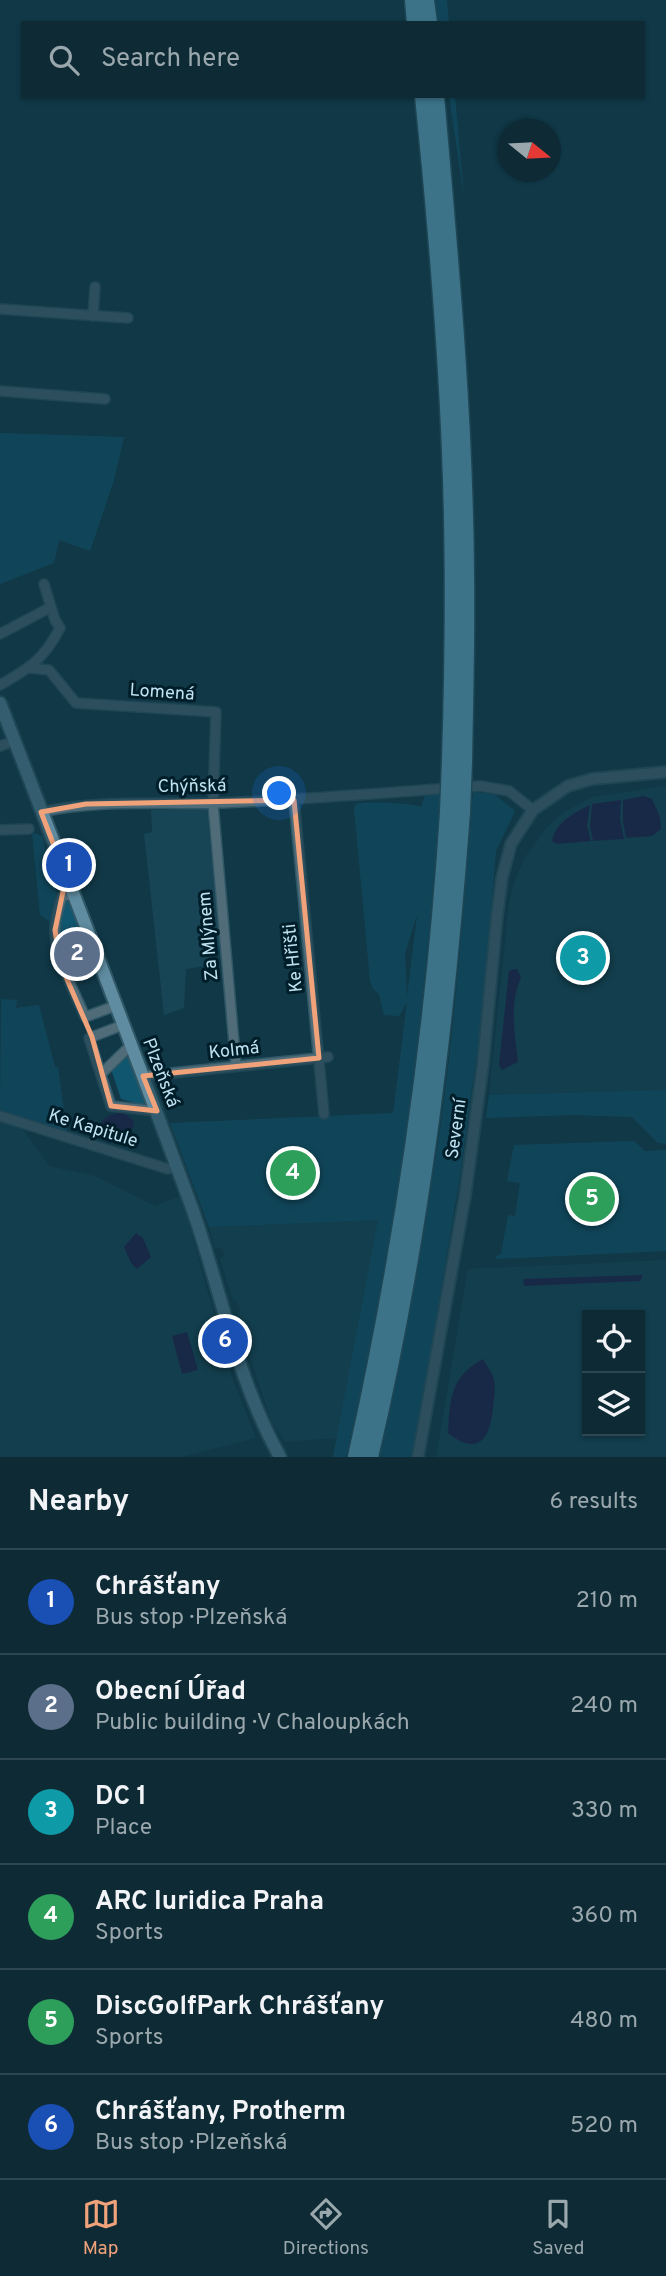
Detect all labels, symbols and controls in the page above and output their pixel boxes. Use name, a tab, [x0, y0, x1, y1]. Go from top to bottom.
search box	[21, 21, 645, 98]
icon: search	[45, 41, 83, 79]
text: Search here	[101, 43, 240, 76]
north arrow	[498, 119, 561, 182]
street label: Lomená	[129, 679, 195, 707]
street label: Chýňská	[158, 775, 226, 799]
your location	[262, 776, 296, 810]
pin: 1	[46, 839, 92, 891]
street label: Za Mlýnem	[194, 890, 224, 982]
street label: Ke Hřišti	[279, 923, 309, 993]
pin: 2	[54, 928, 100, 980]
pin: 3	[560, 932, 606, 984]
street label: Plzeňská	[136, 1035, 184, 1111]
street label: Kolmá	[207, 1037, 261, 1065]
street label: Severní	[441, 1096, 473, 1161]
street label: Ke Kapitule	[46, 1105, 140, 1153]
pin: 4	[270, 1147, 316, 1199]
pin: 5	[569, 1173, 615, 1225]
map controls	[582, 1310, 645, 1436]
button: locate	[582, 1310, 645, 1373]
pin: 6	[202, 1315, 248, 1367]
button: layers	[582, 1373, 645, 1436]
text: Nearby	[28, 1484, 129, 1521]
text: 6 results	[550, 1488, 638, 1517]
text: Chrášťany	[95, 1571, 221, 1604]
text: 1	[46, 1587, 56, 1616]
text: 210 m	[576, 1587, 638, 1616]
text: Bus stop · Plzeňská	[95, 1604, 287, 1633]
text: Obecní Úřad	[95, 1676, 246, 1709]
text: 2	[44, 1692, 58, 1721]
text: 240 m	[570, 1692, 638, 1721]
text: Public building · V Chaloupkách	[95, 1709, 410, 1738]
text: DC 1	[95, 1781, 147, 1814]
text: 3	[44, 1797, 58, 1826]
text: 330 m	[571, 1797, 638, 1826]
text: Place	[95, 1814, 152, 1843]
text: ARC Iuridica Praha	[95, 1886, 324, 1919]
text: 4	[44, 1902, 58, 1931]
text: 360 m	[571, 1902, 638, 1931]
text: Sports	[95, 1919, 163, 1948]
text: DiscGolfPark Chrášťany	[95, 1991, 384, 2024]
text: 5	[44, 2007, 58, 2036]
text: 480 m	[570, 2007, 638, 2036]
text: Sports	[95, 2024, 163, 2053]
text: Chrášťany, Protherm	[95, 2096, 346, 2129]
text: 6	[44, 2112, 58, 2141]
text: 520 m	[570, 2112, 638, 2141]
text: Bus stop · Plzeňská	[95, 2129, 287, 2158]
tab: Map	[82, 2195, 120, 2261]
tab: Directions	[283, 2195, 369, 2261]
tab: Saved	[532, 2195, 584, 2261]

